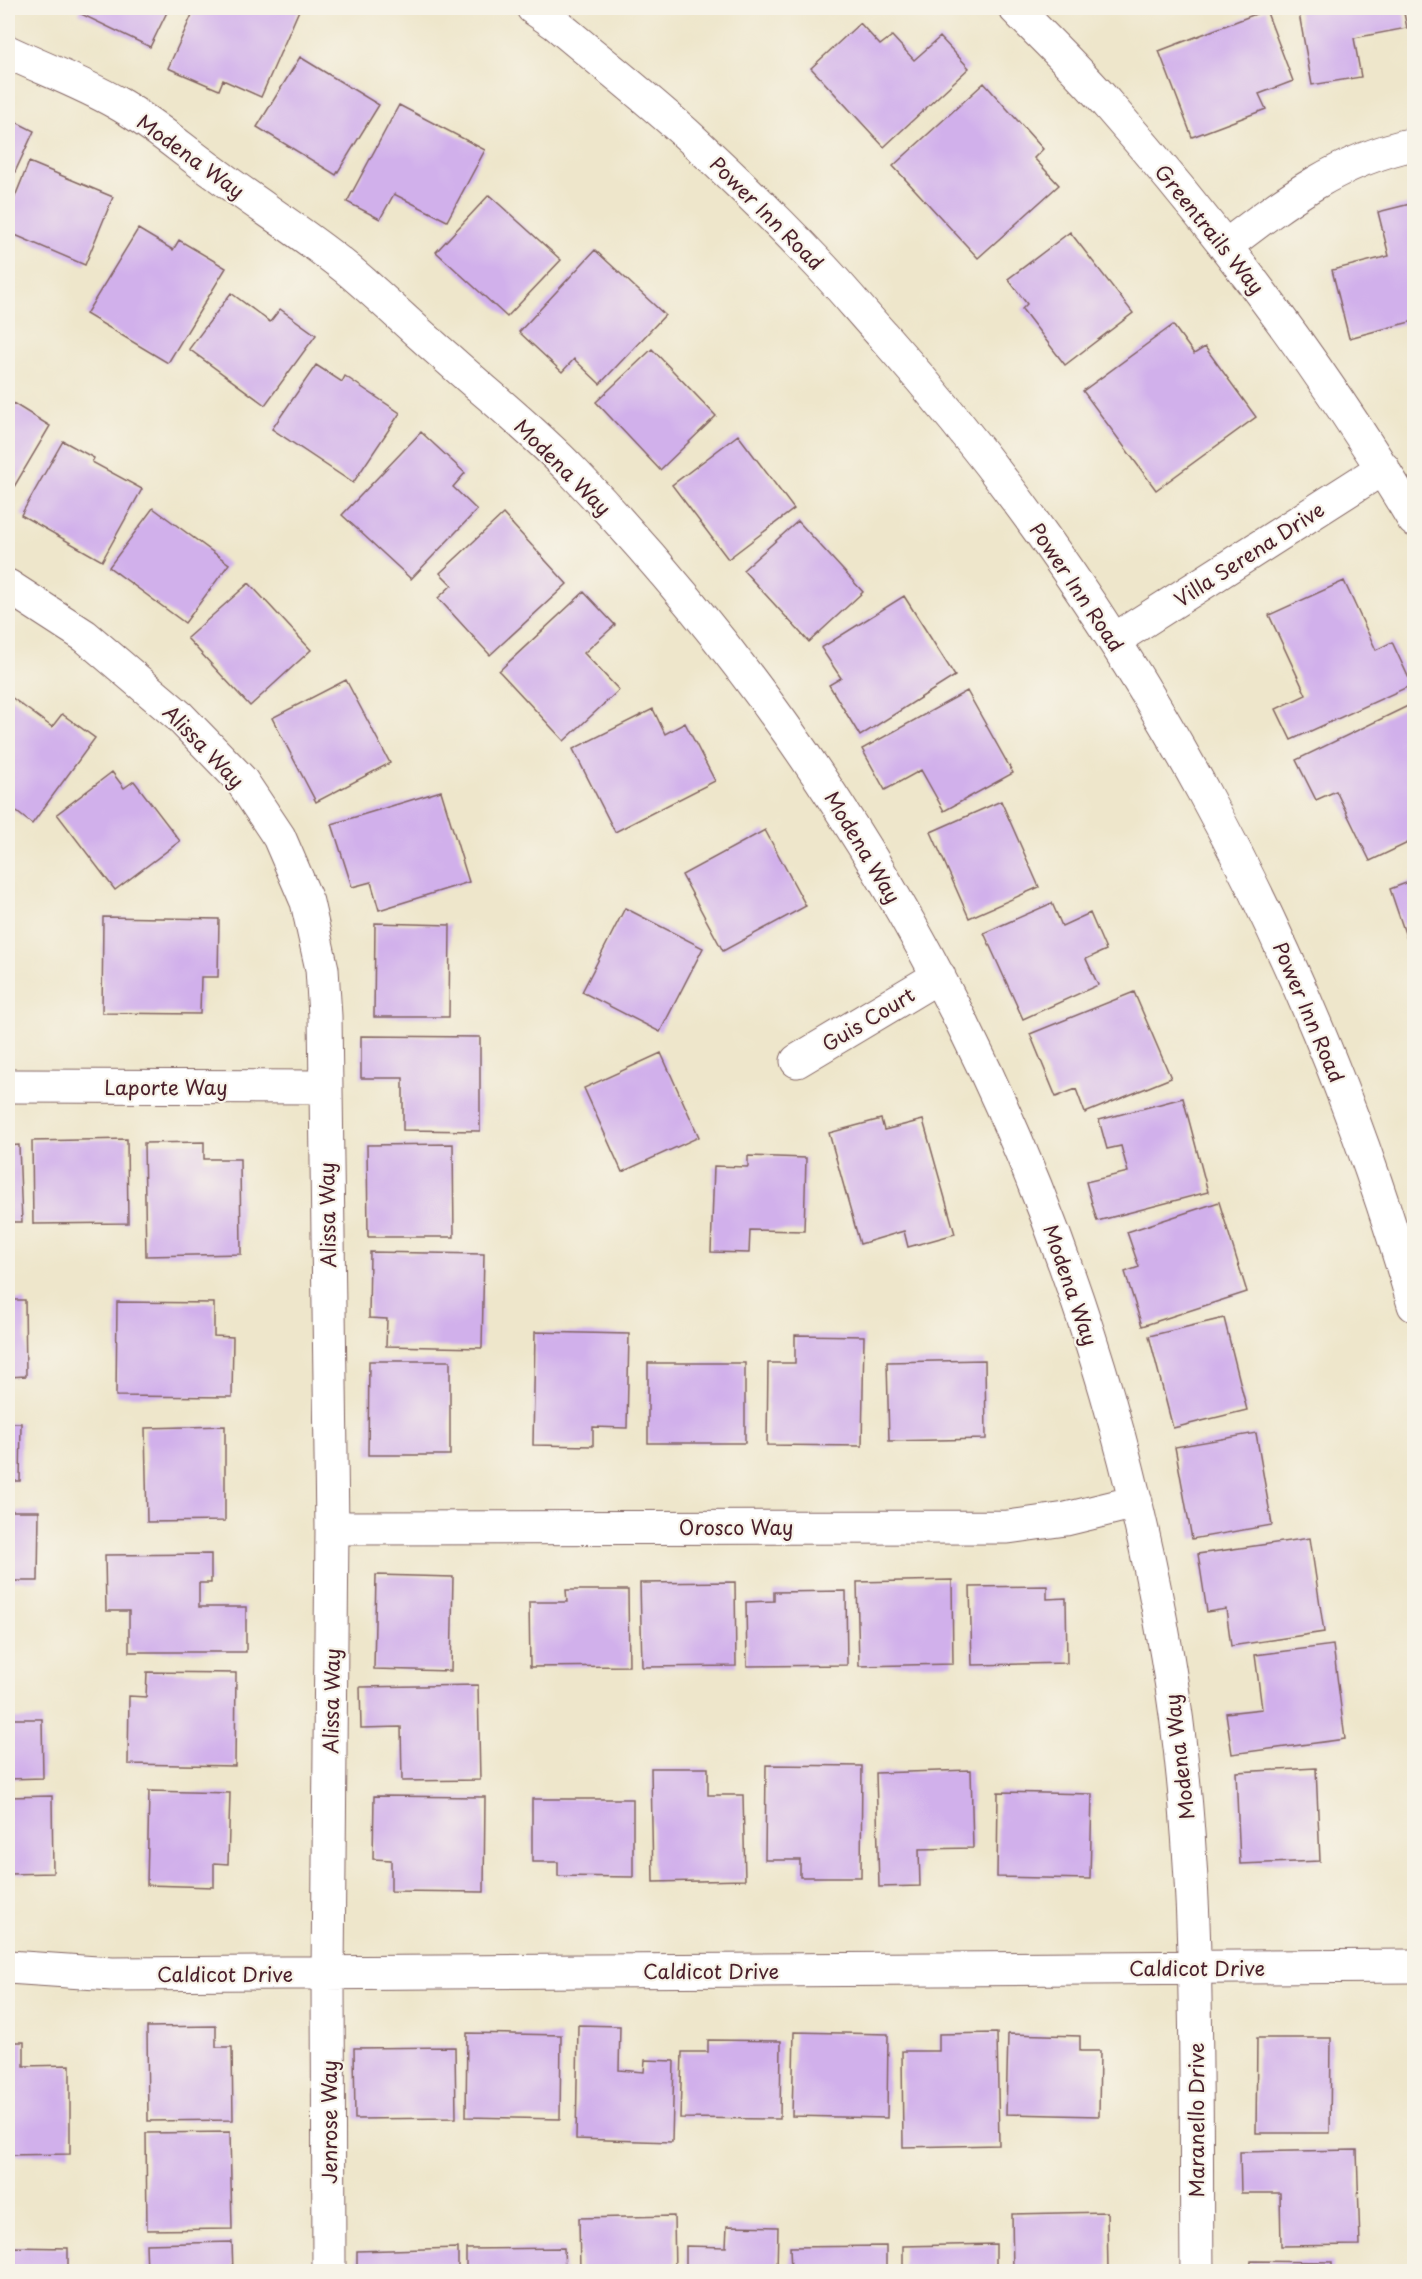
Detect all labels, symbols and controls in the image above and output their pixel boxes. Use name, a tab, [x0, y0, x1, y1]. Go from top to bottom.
street label: Modena Way	[131, 107, 251, 205]
street label: Power Inn Road	[703, 149, 831, 277]
street label: Greentrails Way	[1148, 157, 1272, 301]
street label: Modena Way	[508, 412, 618, 522]
street label: Villa Serena Drive	[1168, 494, 1330, 614]
street label: Power Inn Road	[1023, 516, 1131, 658]
street label: Alissa Way	[156, 698, 252, 794]
street label: Modena Way	[818, 785, 908, 909]
street label: Power Inn Road	[1266, 937, 1352, 1087]
street label: Guis Court	[816, 979, 920, 1059]
street label: Laporte Way	[104, 1072, 228, 1102]
street label: Alissa Way	[311, 1162, 343, 1268]
street label: Modena Way	[1036, 1220, 1106, 1350]
street label: Orosco Way	[679, 1512, 793, 1542]
street label: Alissa Way	[315, 1648, 347, 1754]
street label: Modena Way	[1156, 1692, 1202, 1822]
street label: Caldicot Drive	[1129, 1953, 1265, 1983]
street label: Caldicot Drive	[643, 1956, 779, 1986]
street label: Caldicot Drive	[157, 1959, 293, 1989]
street label: Maranello Drive	[1181, 2043, 1211, 2197]
street label: Jenrose Way	[314, 2060, 344, 2184]

